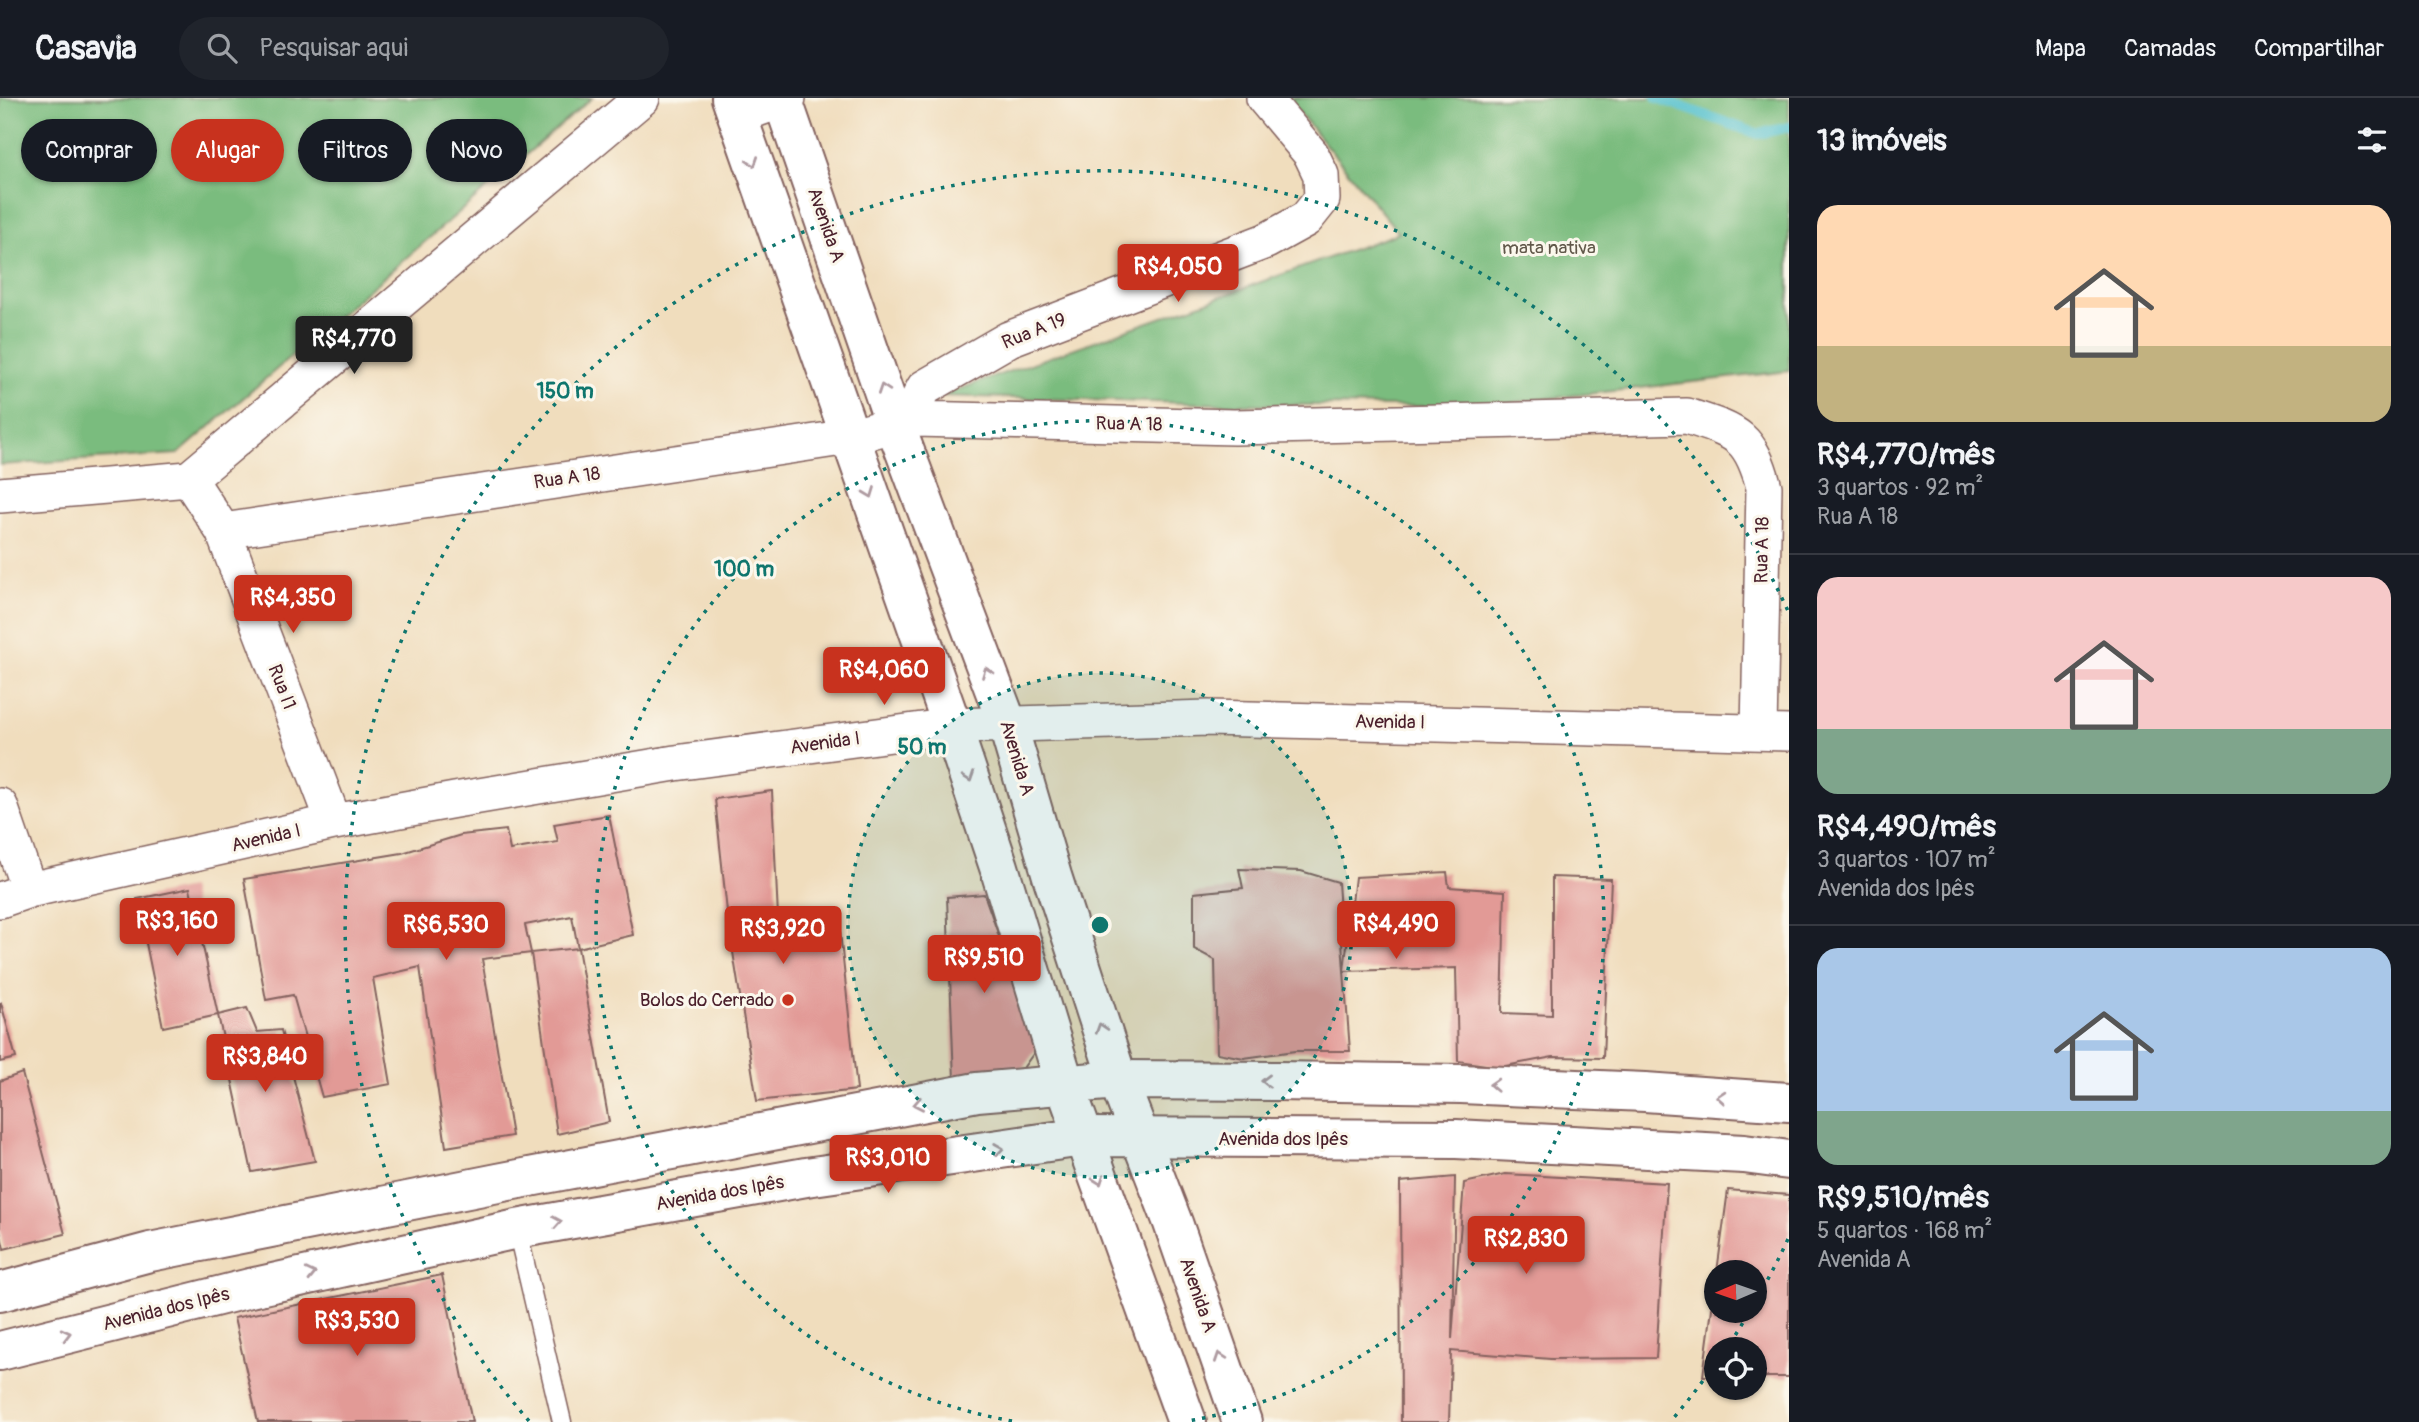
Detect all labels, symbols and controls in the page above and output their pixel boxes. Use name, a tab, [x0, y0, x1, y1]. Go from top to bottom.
search box	[179, 17, 669, 80]
text: Casavia	[35, 28, 137, 69]
icon: search	[203, 29, 241, 67]
text: Pesquisar aqui	[259, 32, 408, 64]
text: Mapa	[2035, 34, 2086, 63]
text: Camadas	[2124, 34, 2216, 63]
text: Compartilhar	[2254, 34, 2384, 63]
chip: Comprar	[21, 119, 157, 182]
chip: Alugar	[171, 119, 284, 182]
chip: Filtros	[298, 119, 412, 182]
chip: Novo	[426, 119, 527, 182]
icon: filters	[2353, 121, 2391, 159]
text: 13 imóveis	[1817, 122, 1947, 159]
one-way arrow	[745, 156, 759, 168]
street label: Avenida A	[802, 184, 850, 266]
park label: mata nativa	[1502, 236, 1596, 260]
pin: R$4,050	[1113, 244, 1243, 304]
icon: home	[2041, 250, 2167, 376]
text: R$4,050	[1134, 252, 1222, 281]
street label: Rua A 19	[998, 307, 1070, 355]
pin: R$4,770	[289, 316, 419, 376]
text: R$4,770	[311, 324, 397, 353]
text: 150 m	[536, 378, 594, 405]
one-way arrow	[877, 384, 891, 396]
street label: Rua A 18	[1095, 411, 1163, 437]
text: R$4,770/mês	[1817, 436, 1995, 473]
street label: Rua A 18	[532, 461, 602, 495]
text: 3 quartos · 92 m²	[1817, 473, 1983, 502]
one-way arrow	[861, 486, 875, 498]
text: Rua A 18	[1817, 502, 1898, 531]
street label: Rua A 18	[1749, 516, 1775, 584]
text: 100 m	[714, 556, 774, 583]
pin: R$4,350	[228, 575, 358, 635]
text: R$4,350	[250, 583, 336, 612]
icon: home	[2041, 622, 2167, 748]
pin: R$4,060	[819, 648, 949, 707]
text: R$4,060	[839, 655, 929, 684]
street label: Rua I1	[262, 661, 302, 713]
one-way arrow	[982, 666, 996, 678]
street label: Avenida I	[1355, 709, 1425, 735]
street label: Avenida A	[994, 717, 1040, 799]
street label: Avenida I	[788, 726, 862, 760]
text: 50 m	[898, 734, 947, 761]
one-way arrow	[961, 770, 975, 782]
text: R$4,490/mês	[1817, 808, 1996, 845]
street label: Avenida I	[229, 818, 303, 858]
text: 3 quartos · 107 m²	[1817, 845, 1996, 874]
text: Avenida dos Ipês	[1817, 874, 1974, 903]
pin: R$3,160	[112, 898, 242, 958]
pin: R$6,530	[381, 902, 511, 962]
pin: R$4,490	[1331, 902, 1461, 961]
text: R$3,160	[136, 906, 218, 935]
pin: R$3,920	[718, 906, 848, 966]
text: R$4,490	[1353, 909, 1439, 938]
text: R$6,530	[403, 910, 489, 939]
centre of rings	[1088, 913, 1112, 937]
text: R$3,920	[741, 914, 825, 943]
pin: R$9,510	[919, 936, 1049, 995]
text: R$9,510	[944, 943, 1024, 972]
place label: Bolos do Cerrado	[640, 988, 774, 1012]
marker: Bolos do Cerrado	[780, 992, 796, 1008]
icon: home	[2041, 993, 2167, 1119]
one-way arrow	[1095, 1023, 1110, 1035]
pin: R$3,840	[200, 1034, 330, 1094]
text: R$3,840	[222, 1042, 308, 1071]
one-way arrow	[1261, 1073, 1271, 1089]
one-way arrow	[1488, 1078, 1499, 1093]
one-way arrow	[1715, 1090, 1726, 1105]
one-way arrow	[912, 1095, 924, 1110]
street label: Avenida dos Ipês	[1218, 1127, 1348, 1151]
pin: R$3,010	[823, 1136, 953, 1195]
one-way arrow	[993, 1142, 1005, 1157]
text: R$3,010	[846, 1143, 930, 1172]
street label: Avenida dos Ipês	[654, 1170, 787, 1216]
one-way arrow	[1091, 1173, 1105, 1185]
text: R$9,510/mês	[1817, 1179, 1989, 1216]
one-way arrow	[551, 1215, 563, 1230]
pin: R$2,830	[1461, 1216, 1591, 1276]
text: 5 quartos · 168 m²	[1817, 1216, 1992, 1245]
text: R$2,830	[1484, 1224, 1568, 1253]
text: Avenida A	[1817, 1245, 1911, 1274]
street label: Avenida A	[1174, 1254, 1222, 1336]
north arrow	[1704, 1260, 1768, 1323]
map controls	[1704, 1260, 1767, 1400]
one-way arrow	[305, 1268, 317, 1283]
street label: Avenida dos Ipês	[100, 1282, 232, 1336]
pin: R$3,530	[292, 1298, 422, 1358]
text: R$3,530	[314, 1306, 400, 1335]
one-way arrow	[60, 1328, 72, 1342]
button: locate	[1704, 1337, 1767, 1400]
one-way arrow	[1214, 1352, 1228, 1364]

